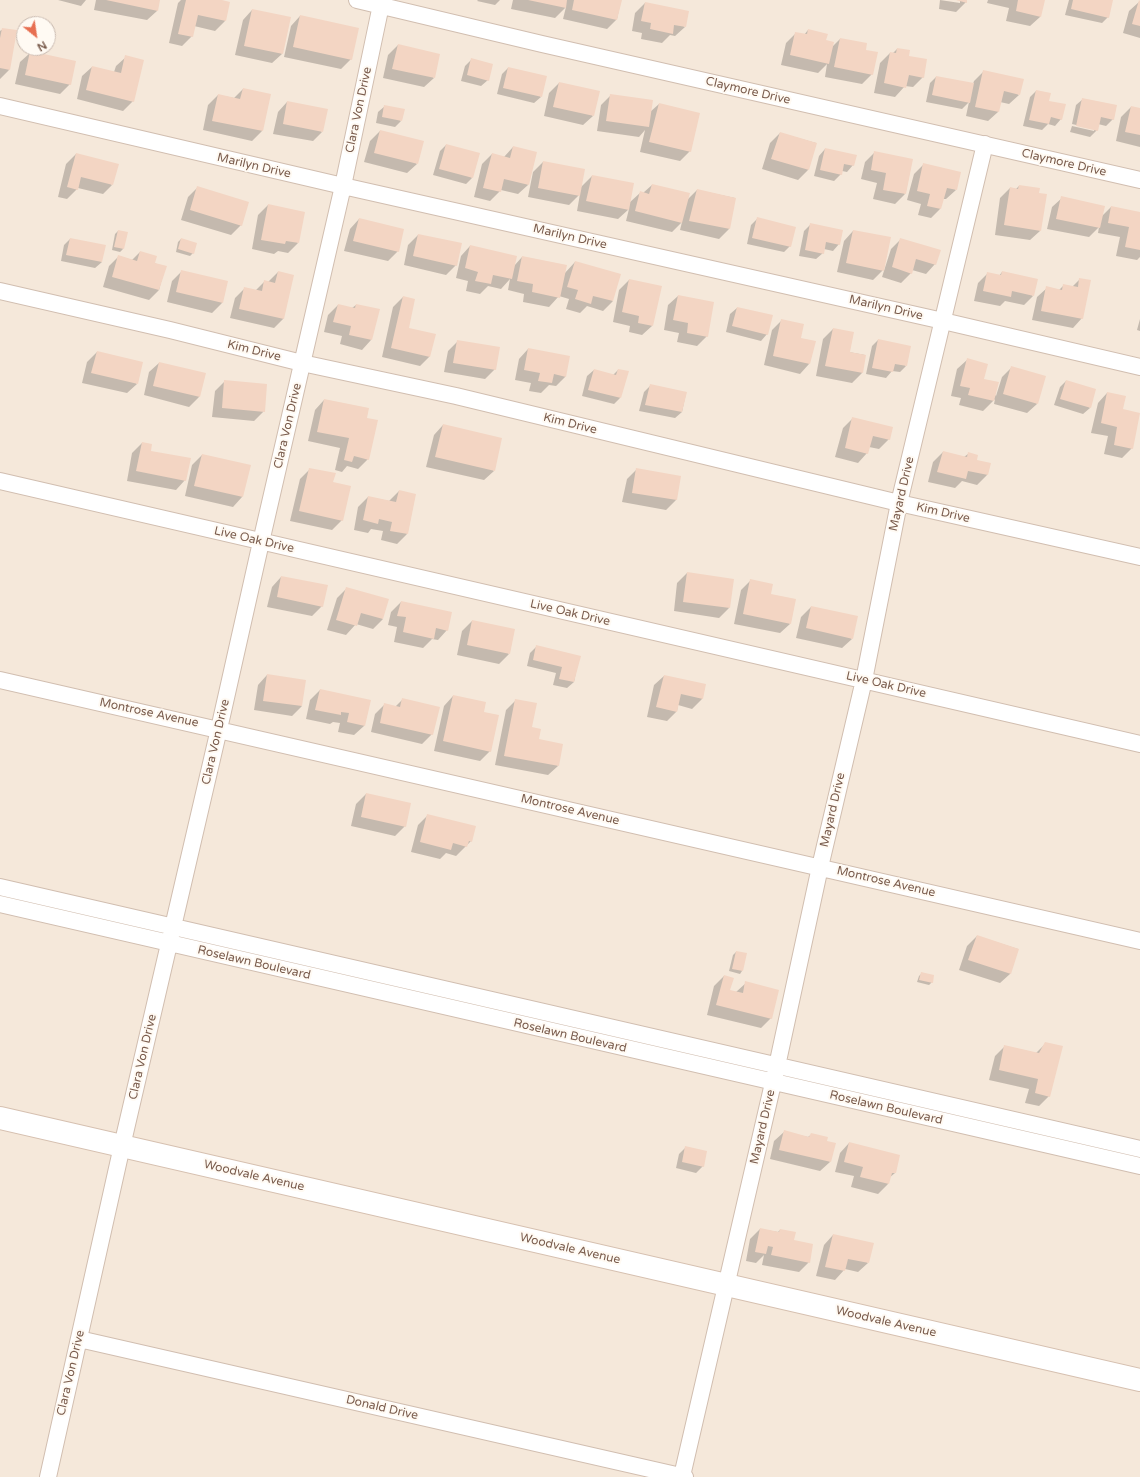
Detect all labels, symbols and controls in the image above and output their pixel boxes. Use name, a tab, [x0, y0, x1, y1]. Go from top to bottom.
north arrow	[16, 16, 56, 56]
text: N	[35, 38, 49, 54]
street label: Clara Von Drive	[343, 66, 375, 154]
street label: Claymore Drive	[704, 74, 792, 108]
street label: Claymore Drive	[1020, 146, 1108, 180]
street label: Marilyn Drive	[216, 151, 292, 181]
street label: Marilyn Drive	[532, 222, 608, 252]
street label: Marilyn Drive	[848, 293, 924, 323]
street label: Kim Drive	[226, 337, 282, 365]
street label: Clara Von Drive	[271, 382, 305, 470]
street label: Kim Drive	[542, 410, 598, 438]
street label: Mayard Drive	[886, 455, 918, 533]
street label: Kim Drive	[915, 500, 971, 526]
street label: Live Oak Drive	[213, 524, 295, 556]
street label: Live Oak Drive	[529, 597, 611, 629]
street label: Live Oak Drive	[845, 669, 927, 701]
street label: Montrose Avenue	[98, 695, 200, 731]
street label: Clara Von Drive	[199, 698, 233, 786]
street label: Mayard Drive	[817, 771, 849, 849]
street label: Montrose Avenue	[519, 792, 621, 828]
street label: Montrose Avenue	[835, 864, 937, 900]
street label: Roselawn Boulevard	[196, 943, 312, 983]
street label: Clara Von Drive	[126, 1013, 160, 1101]
street label: Roselawn Boulevard	[512, 1016, 628, 1056]
street label: Mayard Drive	[747, 1088, 779, 1166]
street label: Roselawn Boulevard	[828, 1088, 944, 1128]
street label: Woodvale Avenue	[202, 1157, 306, 1195]
street label: Woodvale Avenue	[518, 1230, 622, 1268]
street label: Woodvale Avenue	[834, 1303, 938, 1341]
street label: Clara Von Drive	[54, 1329, 88, 1417]
street label: Donald Drive	[345, 1393, 419, 1423]

